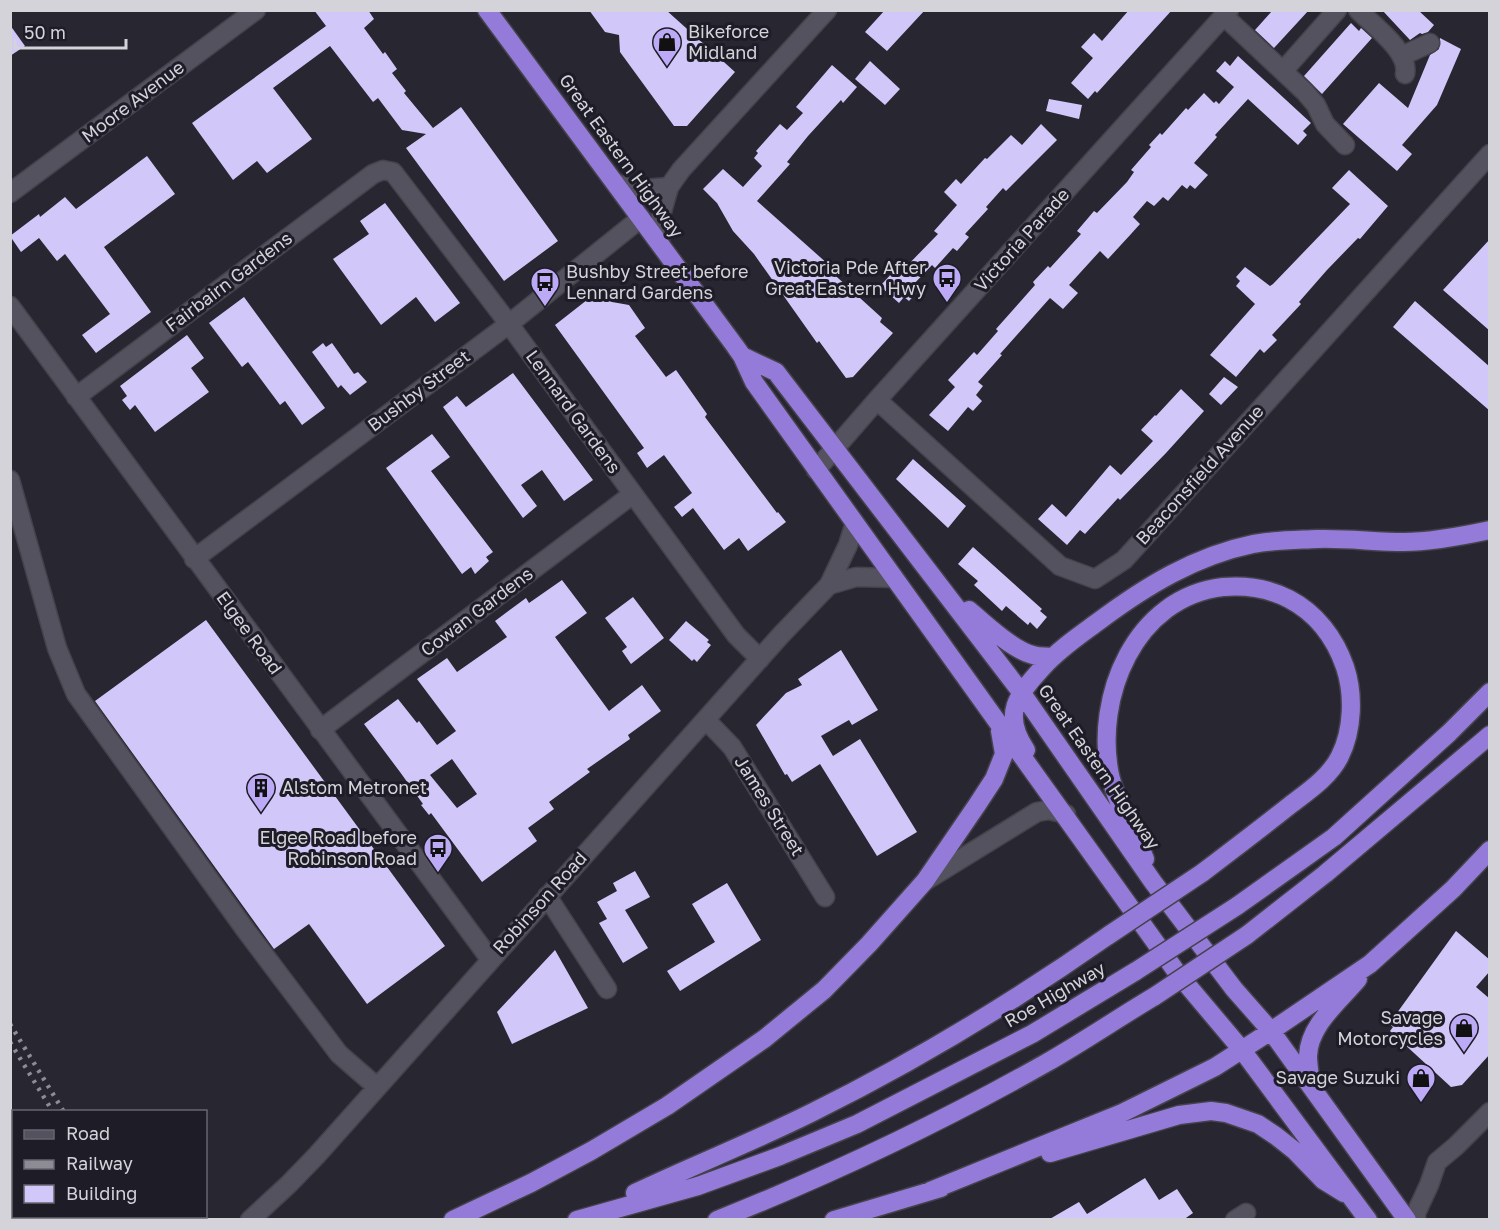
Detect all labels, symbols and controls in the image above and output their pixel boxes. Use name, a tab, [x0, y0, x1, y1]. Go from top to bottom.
scale bar	[15, 12, 126, 50]
place label: Bikeforce Midland	[688, 20, 769, 63]
text: 50 m	[24, 21, 66, 43]
shop icon: Bikeforce Midland	[651, 26, 683, 68]
street label: Moore Avenue	[77, 56, 188, 147]
street label: Great Eastern Highway	[555, 69, 689, 242]
street label: Victoria Parade	[969, 183, 1073, 296]
street label: Fairbairn Gardens	[161, 226, 296, 336]
place label: Victoria Pde After Great Eastern Hwy	[765, 256, 926, 299]
place label: Bushby Street before Lennard Gardens	[566, 260, 748, 303]
bus stop icon: Victoria Pde After Great Eastern Hwy	[931, 262, 963, 304]
bus stop icon: Bushby Street before Lennard Gardens	[529, 266, 561, 308]
street label: Bushby Street	[363, 345, 474, 436]
street label: Lennard Gardens	[522, 345, 626, 477]
street label: Beaconsfield Avenue	[1131, 400, 1268, 549]
street label: Cowan Gardens	[416, 562, 537, 661]
street label: Elgee Road	[212, 587, 287, 678]
street label: Great Eastern Highway	[1034, 679, 1165, 853]
street label: James Street	[730, 751, 809, 860]
building icon: Alstom Metronet	[245, 772, 277, 814]
place label: Alstom Metronet	[282, 776, 427, 798]
place label: Elgee Road before Robinson Road	[260, 826, 417, 869]
bus stop icon: Elgee Road before Robinson Road	[422, 832, 454, 874]
street label: Robinson Road	[488, 847, 591, 958]
street label: Roe Highway	[1000, 957, 1109, 1032]
place label: Savage Motorcycles	[1337, 1006, 1443, 1049]
shop icon: Savage Motorcycles	[1448, 1012, 1480, 1054]
shop icon: Savage Suzuki	[1405, 1062, 1437, 1104]
place label: Savage Suzuki	[1275, 1066, 1400, 1088]
legend	[12, 1110, 207, 1218]
text: Road	[66, 1122, 110, 1144]
text: Railway	[66, 1152, 133, 1174]
text: Building	[66, 1182, 137, 1204]

